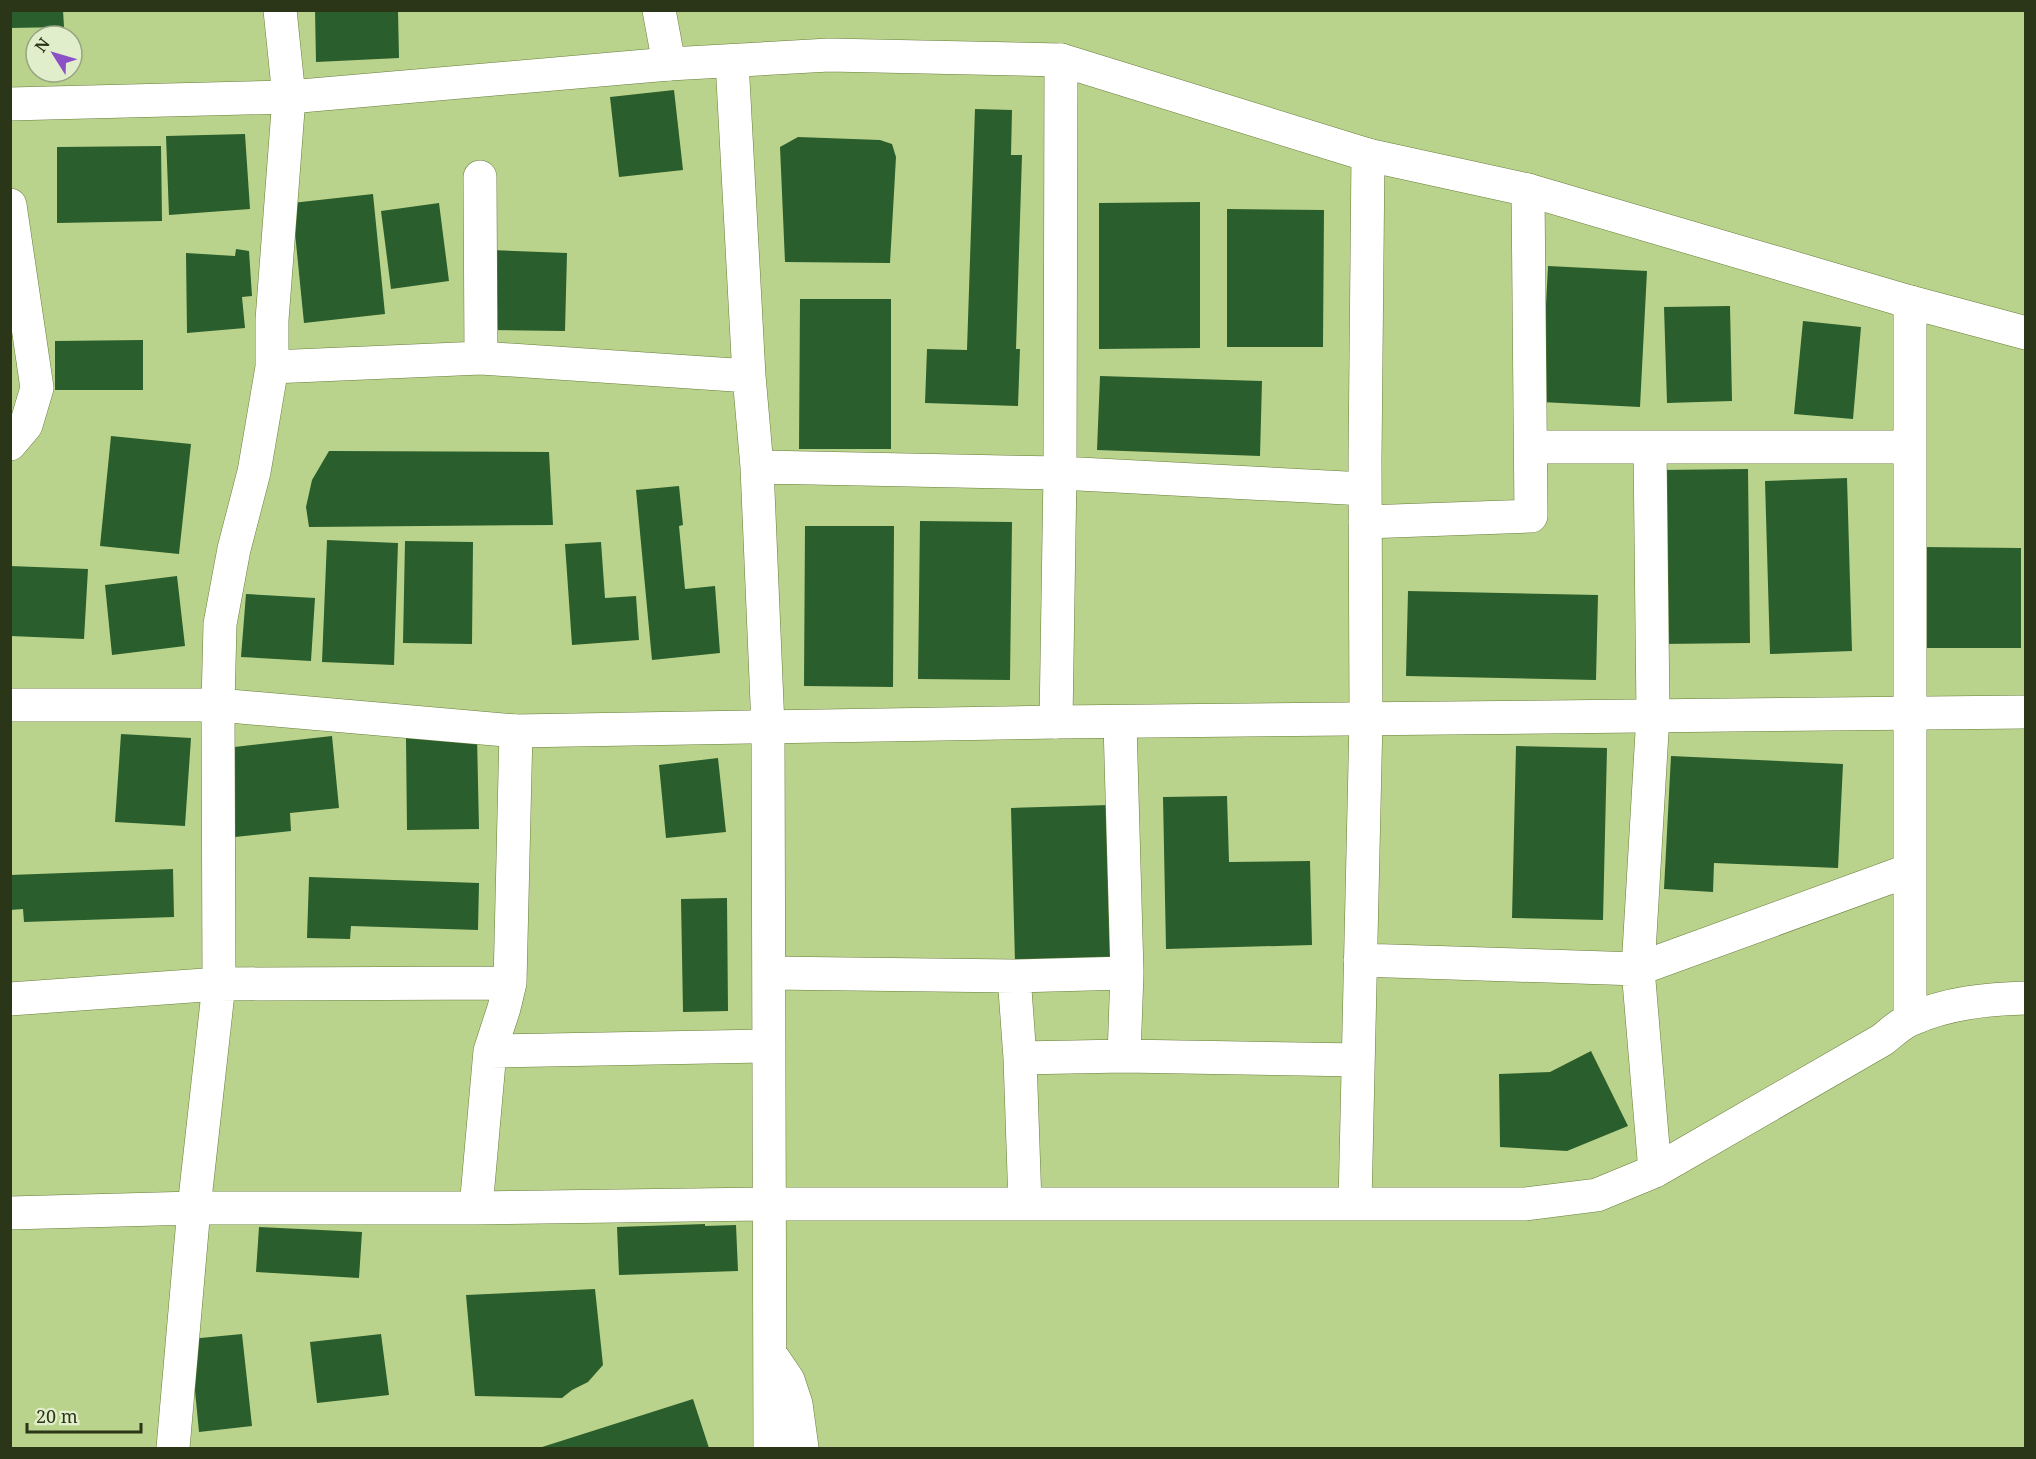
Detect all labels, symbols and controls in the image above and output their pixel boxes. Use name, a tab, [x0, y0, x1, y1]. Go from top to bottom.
north arrow	[24, 24, 84, 84]
text: N	[29, 33, 55, 57]
scale bar	[27, 1396, 141, 1434]
text: 20 m	[36, 1404, 78, 1428]

